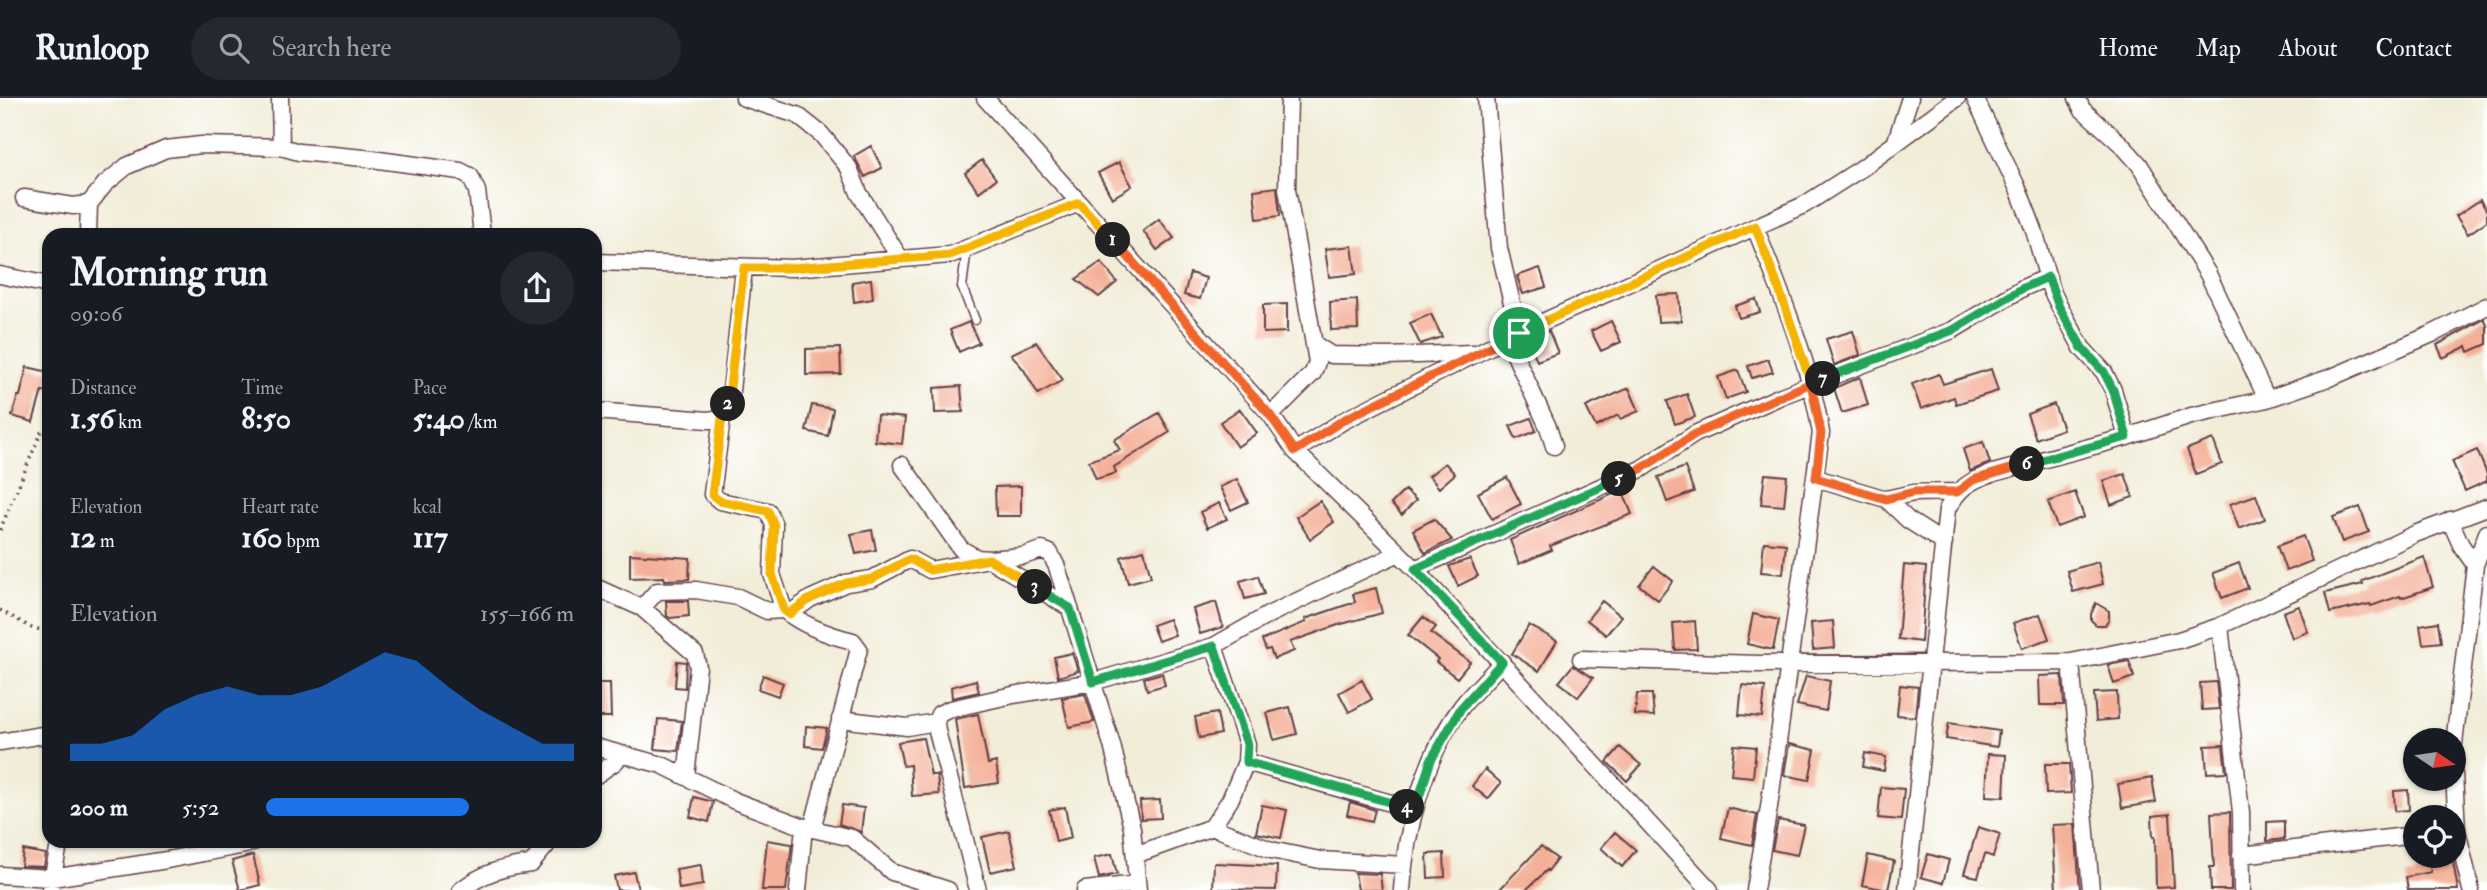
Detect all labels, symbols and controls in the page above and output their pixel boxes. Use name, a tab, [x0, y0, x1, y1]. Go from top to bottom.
search box	[191, 17, 681, 80]
text: Runloop	[35, 28, 149, 69]
icon: search	[215, 29, 253, 67]
text: Search here	[271, 32, 391, 64]
text: Home	[2098, 33, 2158, 64]
text: Map	[2196, 33, 2241, 64]
text: About	[2279, 33, 2338, 64]
text: Contact	[2376, 33, 2452, 64]
pin: 1	[1096, 222, 1130, 258]
text: 1	[1109, 227, 1116, 251]
text: Morning run	[70, 249, 268, 297]
button: share	[500, 251, 574, 325]
text: 09:06	[70, 299, 123, 328]
pin	[1489, 303, 1549, 363]
icon: arrive	[1500, 314, 1538, 352]
pin: 7	[1806, 362, 1840, 396]
text: 7	[1818, 366, 1827, 390]
text: Distance	[70, 376, 136, 400]
text: Time	[241, 376, 283, 400]
text: Pace	[413, 376, 447, 400]
pin: 2	[710, 386, 746, 422]
text: 2	[723, 391, 732, 415]
text: 1.56	[70, 400, 114, 437]
text: 8:50	[241, 400, 291, 437]
text: 5:40	[413, 400, 465, 437]
text: km	[114, 410, 142, 434]
text: /km	[465, 410, 498, 434]
pin: 6	[2010, 446, 2044, 482]
text: 6	[2022, 451, 2031, 475]
pin: 5	[1602, 462, 1636, 496]
text: 5	[1614, 466, 1623, 490]
text: Elevation	[70, 495, 142, 519]
text: Heart rate	[241, 495, 319, 519]
text: kcal	[413, 495, 442, 519]
text: 12	[70, 519, 96, 556]
text: 160	[241, 519, 282, 556]
text: 117	[413, 519, 448, 556]
text: m	[96, 529, 115, 553]
text: bpm	[282, 529, 320, 553]
pin: 3	[1018, 570, 1052, 604]
text: 3	[1031, 574, 1038, 598]
text: Elevation	[70, 599, 158, 628]
text: 155–166 m	[480, 599, 574, 628]
north arrow	[2403, 728, 2466, 791]
map controls	[2403, 728, 2466, 868]
pin: 4	[1390, 790, 1424, 824]
text: 200 m	[70, 793, 128, 822]
text: 5:52	[182, 793, 219, 822]
text: 4	[1401, 794, 1412, 818]
button: locate	[2403, 805, 2466, 868]

